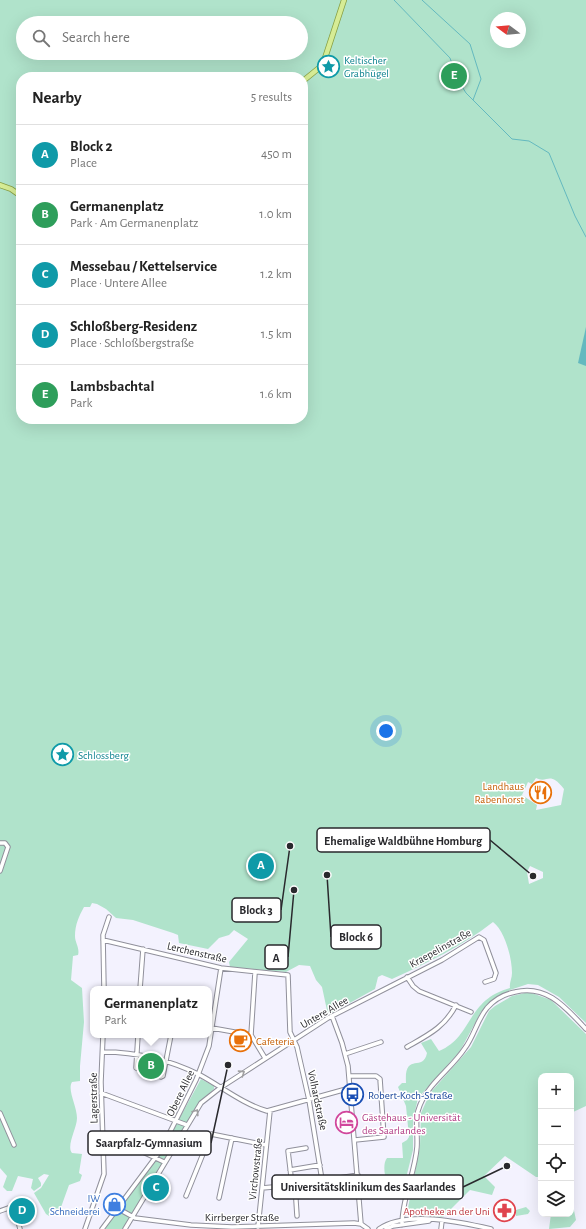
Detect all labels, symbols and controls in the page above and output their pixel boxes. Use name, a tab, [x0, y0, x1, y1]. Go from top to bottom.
north arrow	[490, 12, 526, 48]
search box	[16, 16, 308, 60]
icon: search	[30, 27, 52, 49]
text: Search here	[62, 30, 130, 45]
place icon: Keltischer Grabhügel	[316, 53, 342, 79]
place label: Keltischer Grabhügel	[344, 55, 389, 79]
pin: E	[441, 61, 467, 91]
text: Nearby	[32, 89, 82, 106]
text: 5 results	[251, 91, 292, 104]
text: Block 2	[70, 139, 113, 154]
text: A	[41, 148, 49, 161]
text: 450 m	[261, 148, 292, 161]
text: Place	[70, 157, 97, 170]
text: Germanenplatz	[70, 199, 164, 214]
text: B	[41, 208, 49, 221]
text: 1.0 km	[259, 208, 292, 221]
text: Park · Am Germanenplatz	[70, 217, 198, 230]
text: Messebau / Kettelservice	[70, 259, 217, 274]
text: C	[42, 268, 48, 281]
text: 1.2 km	[260, 268, 292, 281]
text: Place · Untere Allee	[70, 277, 167, 290]
text: Schloßberg-Residenz	[70, 319, 197, 334]
text: D	[41, 328, 49, 341]
text: 1.5 km	[261, 328, 292, 341]
text: Place · Schloßbergstraße	[70, 337, 194, 350]
text: Lambsbachtal	[70, 379, 154, 394]
text: E	[42, 388, 48, 401]
text: 1.6 km	[260, 388, 292, 401]
text: Park	[70, 397, 92, 410]
your location	[376, 721, 396, 741]
place icon: Schlossberg	[50, 742, 76, 768]
place label: Schlossberg	[78, 750, 129, 761]
restaurant icon: Landhaus Rabenhorst	[527, 779, 553, 805]
place label: Landhaus Rabenhorst	[474, 781, 524, 805]
callout: Ehemalige Waldbühne Homburg	[317, 828, 490, 852]
text: Ehemalige Waldbühne Homburg	[324, 835, 483, 847]
pin: A	[248, 851, 274, 881]
callout: Block 3	[232, 898, 281, 922]
text: Block 3	[239, 904, 273, 916]
callout: Block 6	[331, 925, 381, 949]
street label: Kraepelinstraße	[408, 927, 473, 970]
text: Block 6	[339, 931, 373, 943]
street label: Lerchenstraße	[166, 940, 228, 965]
callout: A	[265, 945, 288, 969]
text: A	[272, 952, 280, 964]
popup	[90, 986, 212, 1038]
street label: Untere Allee	[298, 994, 350, 1030]
text: Germanenplatz	[104, 996, 198, 1011]
text: Park	[104, 1014, 127, 1027]
cafe icon: Cafeteria	[227, 1028, 253, 1054]
place label: Cafeteria	[256, 1036, 295, 1047]
pin: B	[138, 1051, 164, 1081]
street label: Obere Allee	[165, 1068, 196, 1118]
street label: Volhardstraße	[306, 1069, 329, 1131]
one-way arrow	[238, 1071, 245, 1078]
street label: Lagerstraße	[88, 1072, 99, 1124]
map controls	[538, 1073, 574, 1217]
button: +	[538, 1073, 574, 1109]
bus stop icon: Robert-Koch-Straße	[339, 1082, 365, 1108]
place label: Robert-Koch-Straße	[368, 1090, 453, 1101]
one-way arrow	[191, 1109, 198, 1116]
button: −	[538, 1109, 574, 1145]
hotel icon: Gästehaus - Universität des Saarlandes	[333, 1110, 359, 1136]
place label: Gästehaus - Universität des Saarlandes	[362, 1112, 461, 1136]
callout: Saarpfalz-Gymnasium	[88, 1131, 211, 1155]
text: Saarpfalz-Gymnasium	[96, 1137, 203, 1150]
street label: Virchowstraße	[247, 1137, 264, 1201]
button: locate	[538, 1145, 574, 1181]
pin: C	[143, 1173, 169, 1203]
callout: Universitätsklinikum des Saarlandes	[272, 1175, 463, 1199]
text: Universitätsklinikum des Saarlandes	[280, 1181, 456, 1193]
button: layers	[538, 1181, 574, 1217]
shop icon: IW Schneiderei	[102, 1191, 128, 1217]
place label: IW Schneiderei	[50, 1193, 100, 1217]
pin: D	[9, 1196, 35, 1226]
pharmacy icon: Apotheke an der Uni	[492, 1198, 518, 1224]
place label: Apotheke an der Uni	[403, 1206, 490, 1217]
street label: Kirrberger Straße	[205, 1212, 279, 1223]

